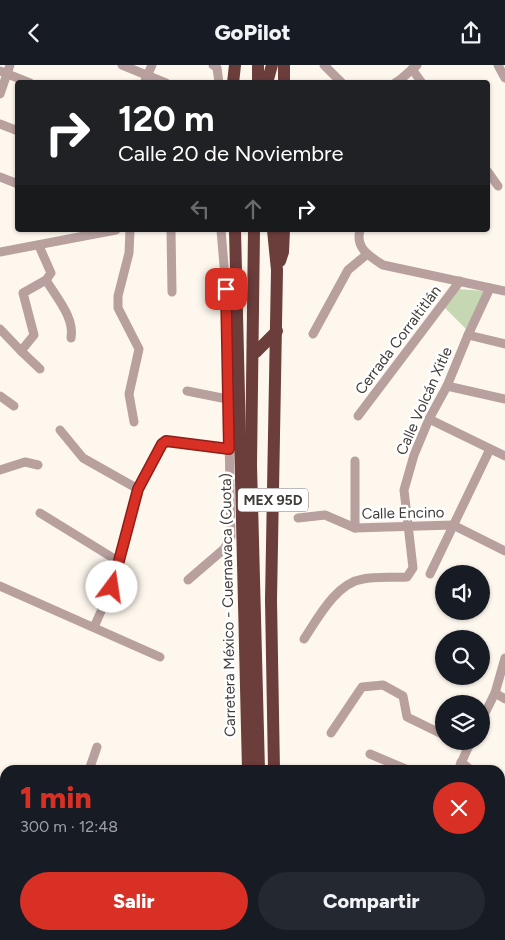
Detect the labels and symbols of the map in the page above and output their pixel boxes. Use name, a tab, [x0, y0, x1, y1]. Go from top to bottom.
pin	[205, 268, 247, 310]
street label: Cerrada Corraltitlán	[351, 282, 445, 398]
street label: Calle Volcán Xitle	[392, 344, 456, 458]
street label: Carretera México - Cuernavaca (Cuota)	[217, 473, 239, 737]
road number: MEX 95D	[238, 489, 308, 511]
street label: Calle Encino	[361, 503, 445, 523]
position arrow	[85, 560, 137, 612]

